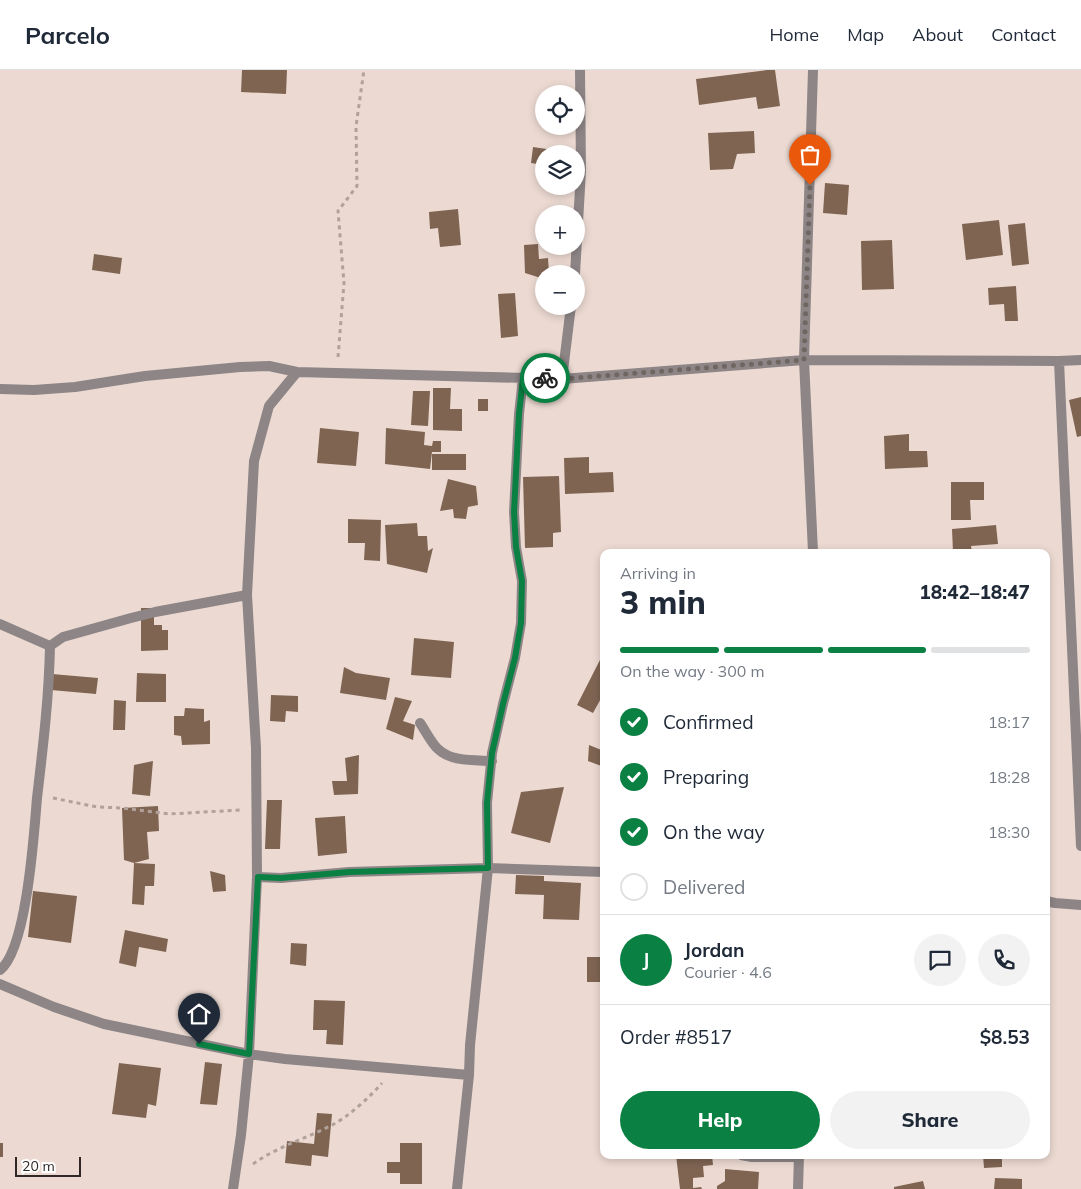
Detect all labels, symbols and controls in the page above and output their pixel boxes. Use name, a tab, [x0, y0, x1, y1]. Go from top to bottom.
text: Parcelo	[25, 20, 110, 50]
text: Home	[769, 23, 819, 46]
text: Map	[847, 23, 884, 46]
text: About	[912, 23, 963, 46]
text: Contact	[991, 23, 1056, 46]
map controls	[535, 85, 585, 315]
button: locate	[535, 85, 585, 135]
pin	[789, 134, 831, 185]
icon: bag	[796, 141, 824, 169]
button: layers	[535, 145, 585, 195]
button: +	[535, 205, 585, 255]
button: −	[535, 265, 585, 315]
courier	[520, 353, 570, 403]
icon: bike	[531, 364, 559, 392]
text: Arriving in	[620, 563, 696, 583]
text: 18:42–18:47	[919, 580, 1030, 604]
text: 3 min	[620, 582, 706, 622]
text: On the way · 300 m	[620, 661, 765, 681]
icon: check	[620, 708, 648, 736]
text: Confirmed	[663, 710, 754, 734]
text: 18:17	[988, 712, 1030, 732]
icon: check	[620, 763, 648, 791]
text: Preparing	[663, 765, 749, 789]
text: 18:28	[988, 767, 1030, 787]
icon: check	[620, 818, 648, 846]
text: On the way	[663, 820, 765, 844]
text: 18:30	[988, 822, 1030, 842]
text: Delivered	[663, 875, 745, 899]
button: chat	[914, 934, 966, 986]
button: phone	[978, 934, 1030, 986]
text: Jordan	[684, 938, 744, 962]
text: J	[643, 948, 649, 972]
text: Courier · 4.6	[684, 962, 772, 982]
pin	[178, 993, 220, 1044]
icon: home	[185, 1000, 213, 1028]
text: Order #8517	[620, 1025, 732, 1049]
text: $8.53	[980, 1025, 1030, 1049]
button: Help	[620, 1091, 820, 1149]
button: Share	[830, 1091, 1030, 1149]
scale bar	[15, 1154, 81, 1177]
text: 20 m	[22, 1157, 55, 1175]

